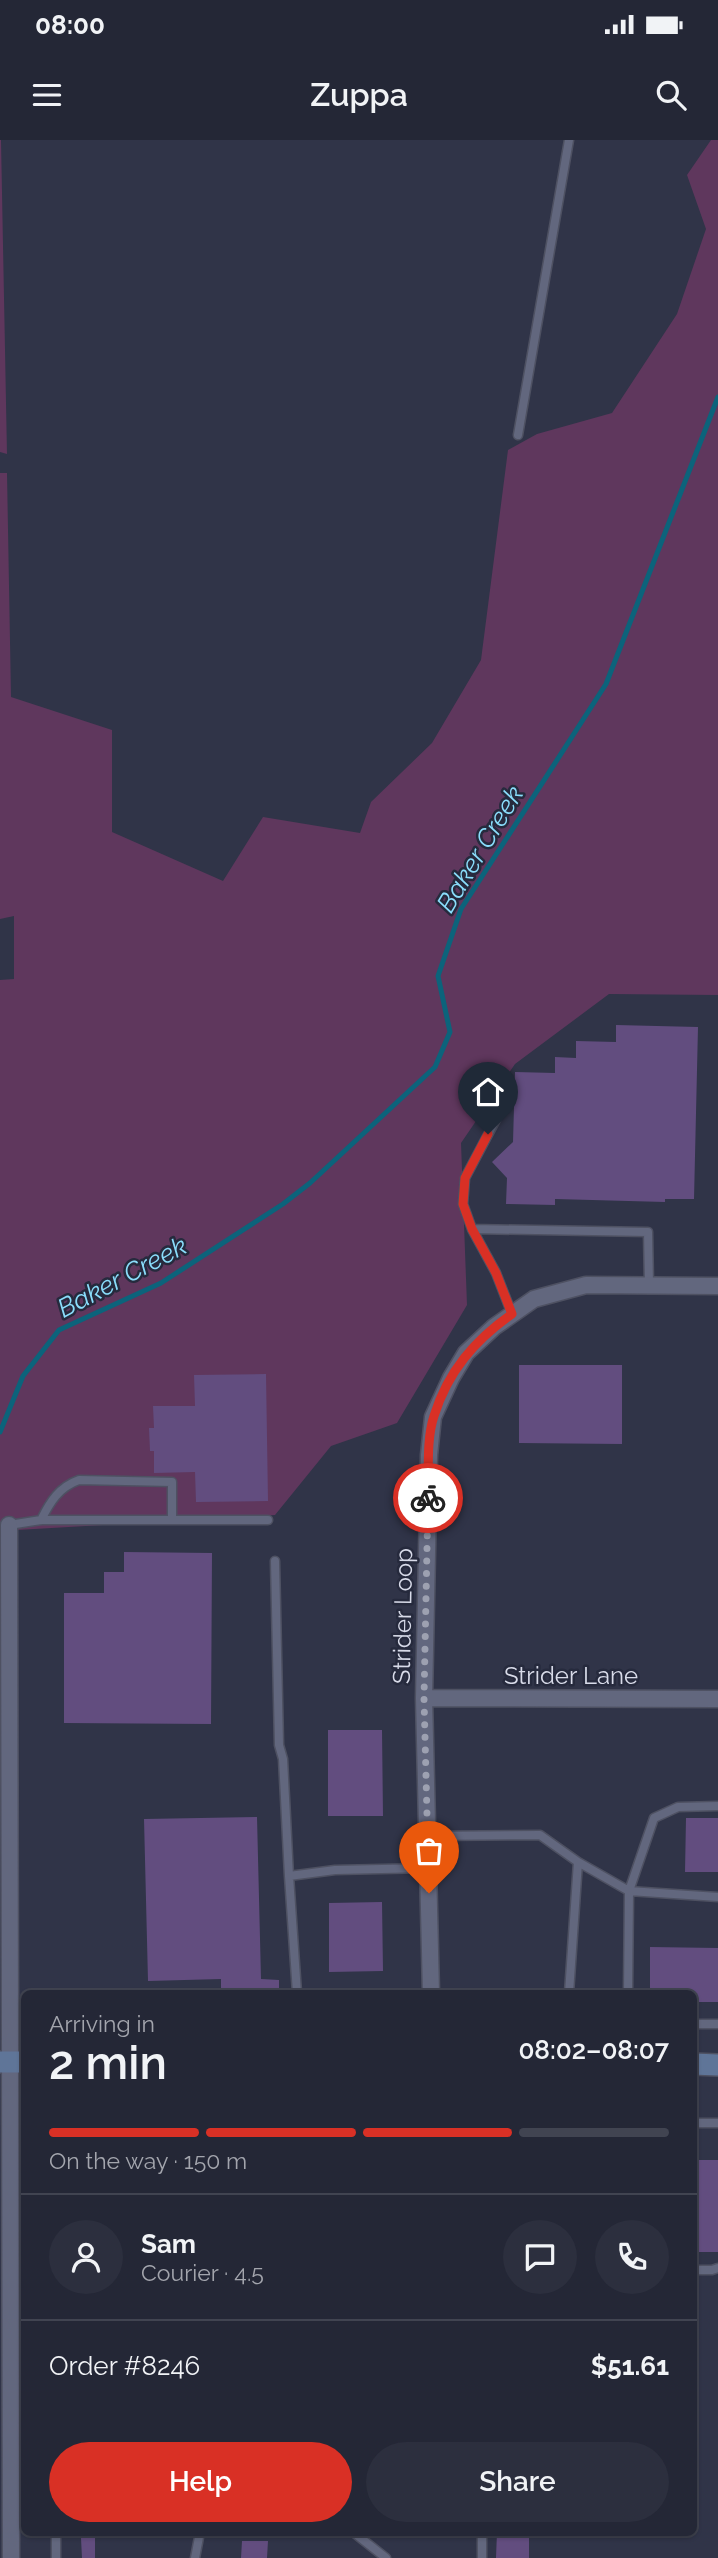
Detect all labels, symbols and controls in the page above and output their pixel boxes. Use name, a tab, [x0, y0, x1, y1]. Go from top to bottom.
text: 08:00	[35, 10, 105, 40]
icon: menu	[28, 76, 66, 114]
text: Zuppa	[310, 76, 408, 113]
icon: search	[652, 76, 690, 114]
water label: Baker Creek	[431, 780, 529, 918]
pin	[458, 1062, 518, 1134]
icon: home	[469, 1073, 507, 1111]
water label: Baker Creek	[52, 1230, 192, 1324]
courier	[393, 1463, 463, 1533]
icon: bike	[409, 1479, 447, 1517]
street label: Strider Loop	[387, 1548, 418, 1684]
street label: Strider Lane	[504, 1661, 638, 1690]
pin	[399, 1821, 459, 1893]
icon: bag	[410, 1832, 448, 1870]
text: Arriving in	[49, 2010, 155, 2037]
text: 08:02–08:07	[518, 2035, 669, 2065]
text: 2 min	[49, 2036, 167, 2090]
text: On the way · 150 m	[49, 2147, 247, 2174]
button: person	[49, 2220, 123, 2294]
button: chat	[503, 2220, 577, 2294]
button: phone	[595, 2220, 669, 2294]
text: Sam	[141, 2229, 196, 2259]
text: Courier · 4.5	[141, 2259, 264, 2286]
text: Order #8246	[49, 2351, 200, 2381]
text: $51.61	[591, 2351, 669, 2381]
button: Help	[49, 2442, 352, 2522]
button: Share	[366, 2442, 669, 2522]

